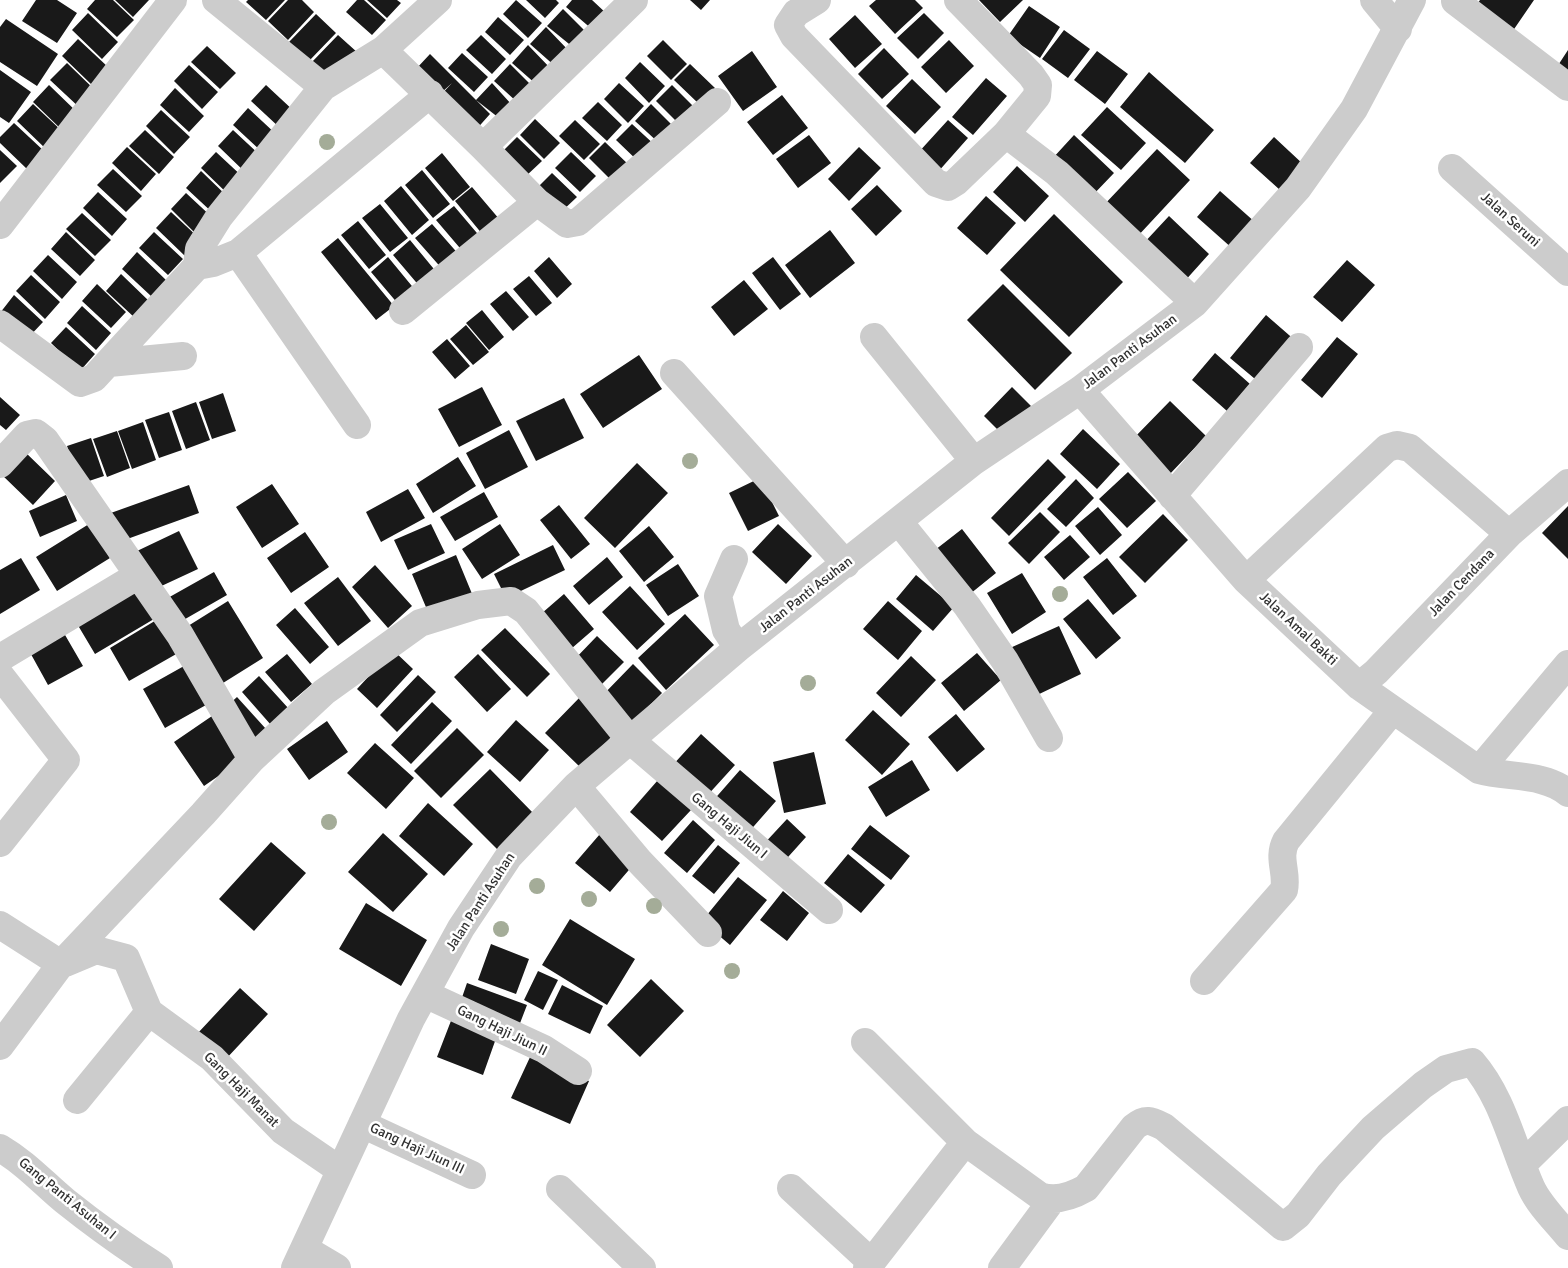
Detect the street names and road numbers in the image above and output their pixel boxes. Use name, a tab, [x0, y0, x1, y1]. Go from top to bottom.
street label: Jalan Seruni	[1477, 189, 1543, 251]
street label: Jalan Panti Asuhan	[1079, 311, 1181, 393]
street label: Jalan Cendana	[1426, 546, 1498, 620]
street label: Jalan Panti Asuhan	[756, 553, 856, 637]
street label: Jalan Amal Bakti	[1256, 589, 1340, 669]
street label: Gang Haji Jiun I	[688, 789, 770, 863]
street label: Jalan Panti Asuhan	[443, 850, 519, 954]
street label: Gang Haji Jiun II	[454, 1002, 550, 1060]
street label: Gang Haji Manat	[200, 1049, 282, 1131]
street label: Gang Haji Jiun III	[367, 1120, 467, 1178]
street label: Gang Panti Asuhan I	[15, 1155, 119, 1243]

